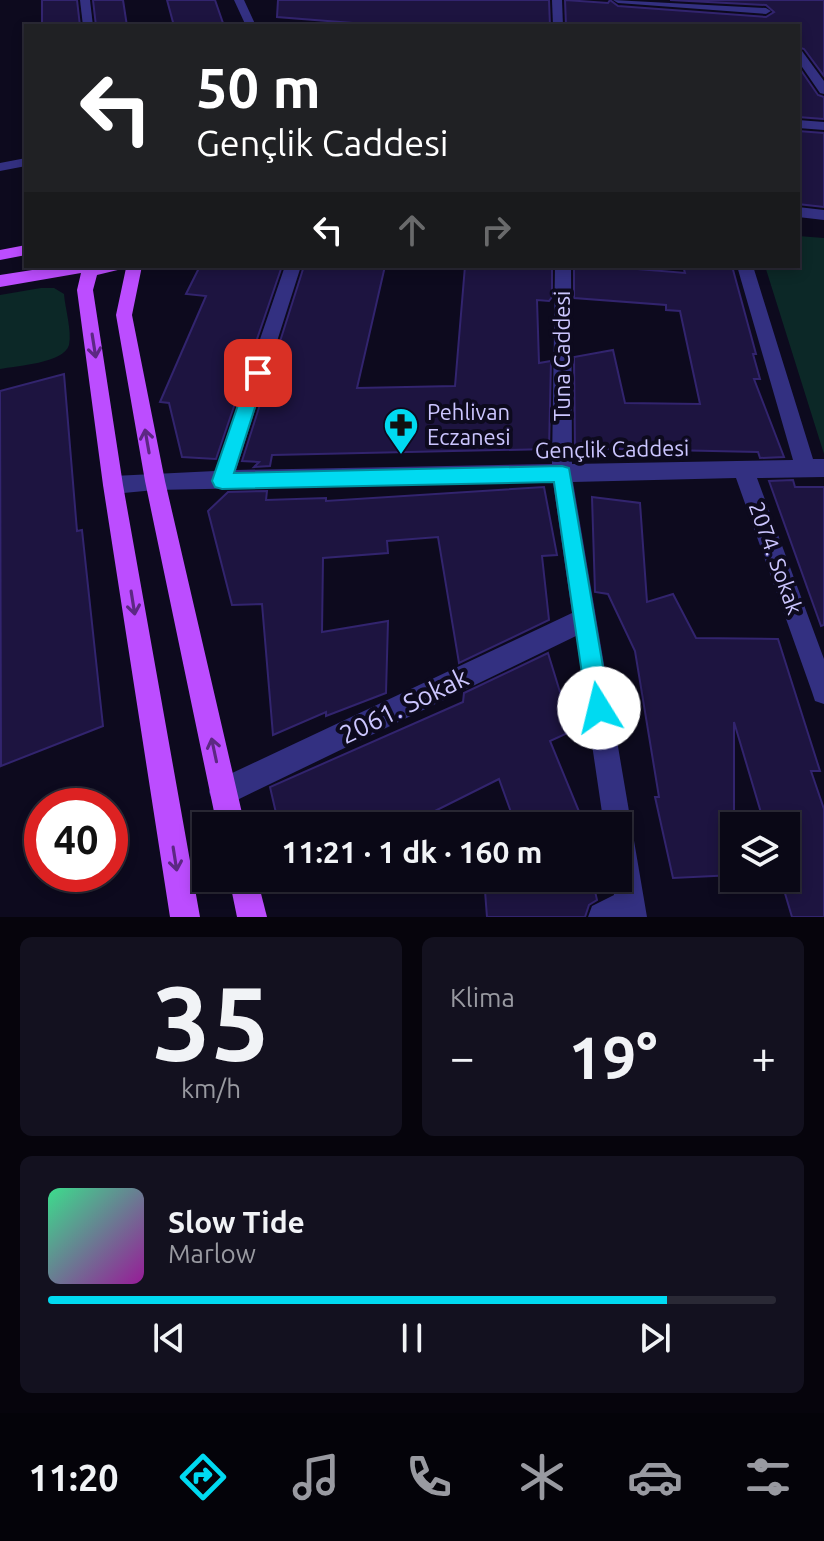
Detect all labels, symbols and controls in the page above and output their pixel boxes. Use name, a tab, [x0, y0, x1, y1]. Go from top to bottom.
icon: left	[64, 56, 168, 160]
text: 50 m	[196, 56, 321, 119]
text: Gençlik Caddesi	[196, 122, 449, 163]
icon: left	[306, 208, 350, 252]
icon: ahead	[390, 208, 434, 252]
icon: right	[474, 208, 518, 252]
street label: Tuna Caddesi	[549, 291, 574, 421]
one-way arrow	[87, 332, 102, 358]
pin	[224, 339, 292, 407]
icon: arrive	[236, 351, 280, 395]
place label: Pehlivan Eczanesi	[427, 399, 511, 449]
pharmacy icon: Pehlivan Eczanesi	[382, 406, 420, 456]
one-way arrow	[139, 429, 154, 454]
street label: Gençlik Caddesi	[535, 435, 689, 462]
street label: 2074. Sokak	[745, 498, 808, 618]
one-way arrow	[126, 589, 141, 615]
street label: 2061. Sokak	[335, 662, 473, 749]
position arrow	[557, 666, 641, 750]
one-way arrow	[206, 738, 221, 763]
speed limit sign: 40	[24, 788, 128, 892]
map controls	[720, 812, 800, 892]
button: layers	[720, 812, 800, 892]
text: 11:21 · 1 dk · 160 m	[282, 835, 542, 869]
one-way arrow	[169, 846, 184, 871]
text: 35	[152, 963, 270, 1080]
text: Klima	[450, 983, 515, 1012]
text: 19°	[569, 1023, 657, 1090]
text: −	[450, 1032, 475, 1081]
text: +	[751, 1032, 776, 1081]
text: km/h	[181, 1074, 241, 1103]
text: Slow Tide	[168, 1205, 305, 1239]
text: Marlow	[168, 1239, 256, 1268]
icon: previous	[147, 1316, 191, 1360]
icon: pause	[390, 1316, 434, 1360]
icon: next	[633, 1316, 677, 1360]
icon: directions	[175, 1449, 231, 1505]
icon: music	[288, 1449, 344, 1505]
icon: phone	[401, 1449, 457, 1505]
icon: climate	[514, 1449, 570, 1505]
icon: car	[627, 1449, 683, 1505]
icon: filters	[740, 1449, 796, 1505]
text: 11:20	[28, 1457, 119, 1498]

